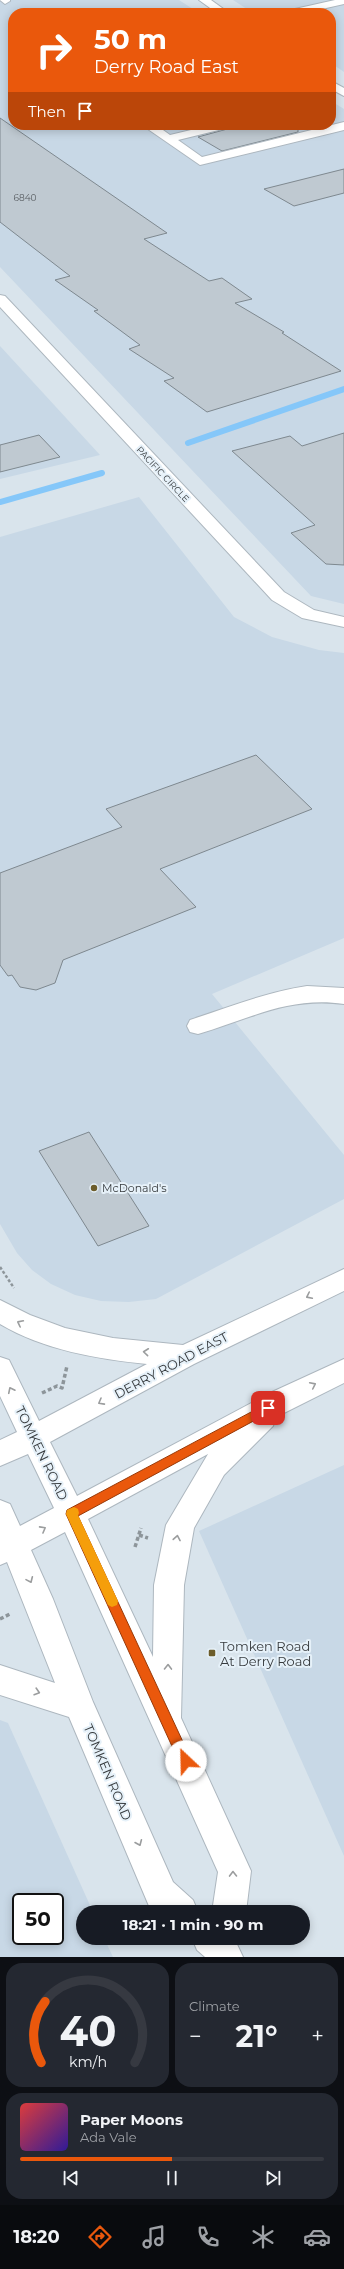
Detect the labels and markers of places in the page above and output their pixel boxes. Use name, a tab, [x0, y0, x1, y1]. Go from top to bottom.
place label: McDonald's	[102, 1181, 167, 1195]
marker: McDonald's	[89, 1183, 99, 1193]
pin	[251, 1391, 285, 1425]
place label: Tomken Road At Derry Road	[220, 1638, 311, 1669]
marker: Tomken Road At Derry Road	[207, 1648, 217, 1658]

